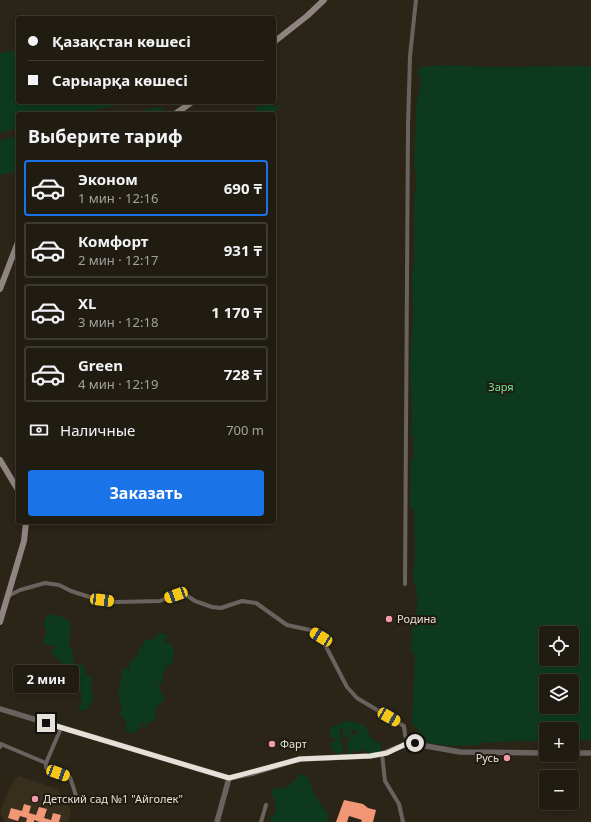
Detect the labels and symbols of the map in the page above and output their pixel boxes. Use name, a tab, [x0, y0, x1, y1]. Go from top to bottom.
park label: Заря	[488, 379, 514, 394]
car	[163, 585, 189, 605]
car	[89, 593, 115, 607]
place label: Родина	[397, 611, 436, 626]
marker: Родина	[384, 614, 394, 624]
car	[308, 626, 334, 648]
callout: 2 мин	[13, 665, 79, 693]
car	[376, 706, 402, 728]
route end	[37, 714, 55, 732]
route start	[406, 734, 424, 752]
place label: Фарт	[280, 736, 307, 751]
marker: Фарт	[267, 739, 277, 749]
place label: Русь	[476, 750, 499, 765]
marker: Русь	[502, 753, 512, 763]
car	[45, 763, 71, 783]
place label: Детский сад №1 "Айголек"	[43, 791, 183, 806]
marker: Детский сад №1 "Айголек"	[30, 794, 40, 804]

